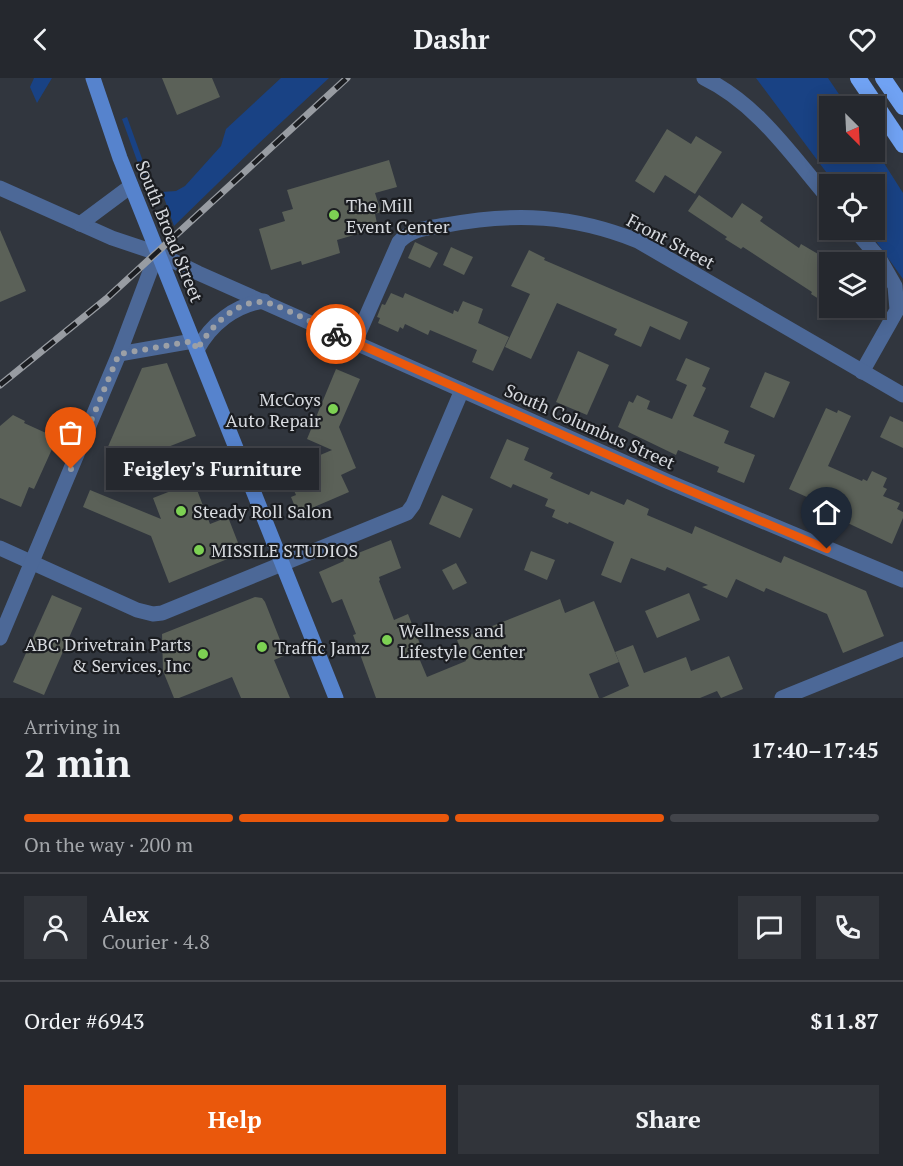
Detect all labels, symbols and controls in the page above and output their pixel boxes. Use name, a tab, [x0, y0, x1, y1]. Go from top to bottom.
text: Dashr	[413, 21, 490, 57]
icon: back	[24, 23, 57, 56]
icon: heart	[846, 23, 879, 56]
north arrow	[819, 96, 885, 162]
map controls	[819, 96, 885, 318]
street label: South Broad Street	[131, 157, 210, 306]
button: locate	[819, 174, 885, 240]
place label: The Mill Event Center	[346, 193, 450, 238]
marker: The Mill Event Center	[327, 208, 341, 222]
street label: Front Street	[623, 208, 719, 274]
button: layers	[819, 252, 885, 318]
courier	[306, 304, 366, 364]
icon: bike	[320, 318, 353, 351]
street label: South Columbus Street	[501, 378, 679, 475]
place label: McCoys Auto Repair	[226, 387, 321, 432]
marker: McCoys Auto Repair	[326, 402, 340, 416]
pin	[45, 407, 96, 469]
icon: bag	[54, 416, 87, 449]
callout: Feigley's Furniture	[107, 448, 320, 490]
text: Feigley's Furniture	[123, 455, 302, 482]
pin	[801, 487, 852, 549]
icon: home	[810, 496, 843, 529]
place label: Steady Roll Salon	[193, 499, 332, 523]
marker: Steady Roll Salon	[174, 504, 188, 518]
place label: MISSILE STUDIOS	[211, 538, 358, 562]
marker: MISSILE STUDIOS	[192, 543, 206, 557]
place label: Wellness and Lifestyle Center	[399, 618, 525, 663]
place label: ABC Drivetrain Parts & Services, Inc	[24, 632, 191, 677]
marker: Wellness and Lifestyle Center	[380, 633, 394, 647]
place label: Traffic Jamz	[274, 635, 370, 659]
marker: Traffic Jamz	[255, 640, 269, 654]
marker: ABC Drivetrain Parts & Services, Inc	[196, 647, 210, 661]
text: Arriving in	[24, 713, 120, 740]
text: 17:40–17:45	[751, 735, 879, 764]
text: 2 min	[24, 736, 131, 788]
text: On the way · 200 m	[24, 831, 193, 858]
button: person	[24, 896, 87, 959]
button: chat	[738, 896, 801, 959]
button: phone	[816, 896, 879, 959]
text: Alex	[102, 899, 149, 928]
text: Courier · 4.8	[102, 928, 210, 955]
text: Order #6943	[24, 1006, 144, 1035]
text: $11.87	[810, 1006, 879, 1035]
button: Help	[24, 1085, 446, 1154]
button: Share	[458, 1085, 879, 1154]

